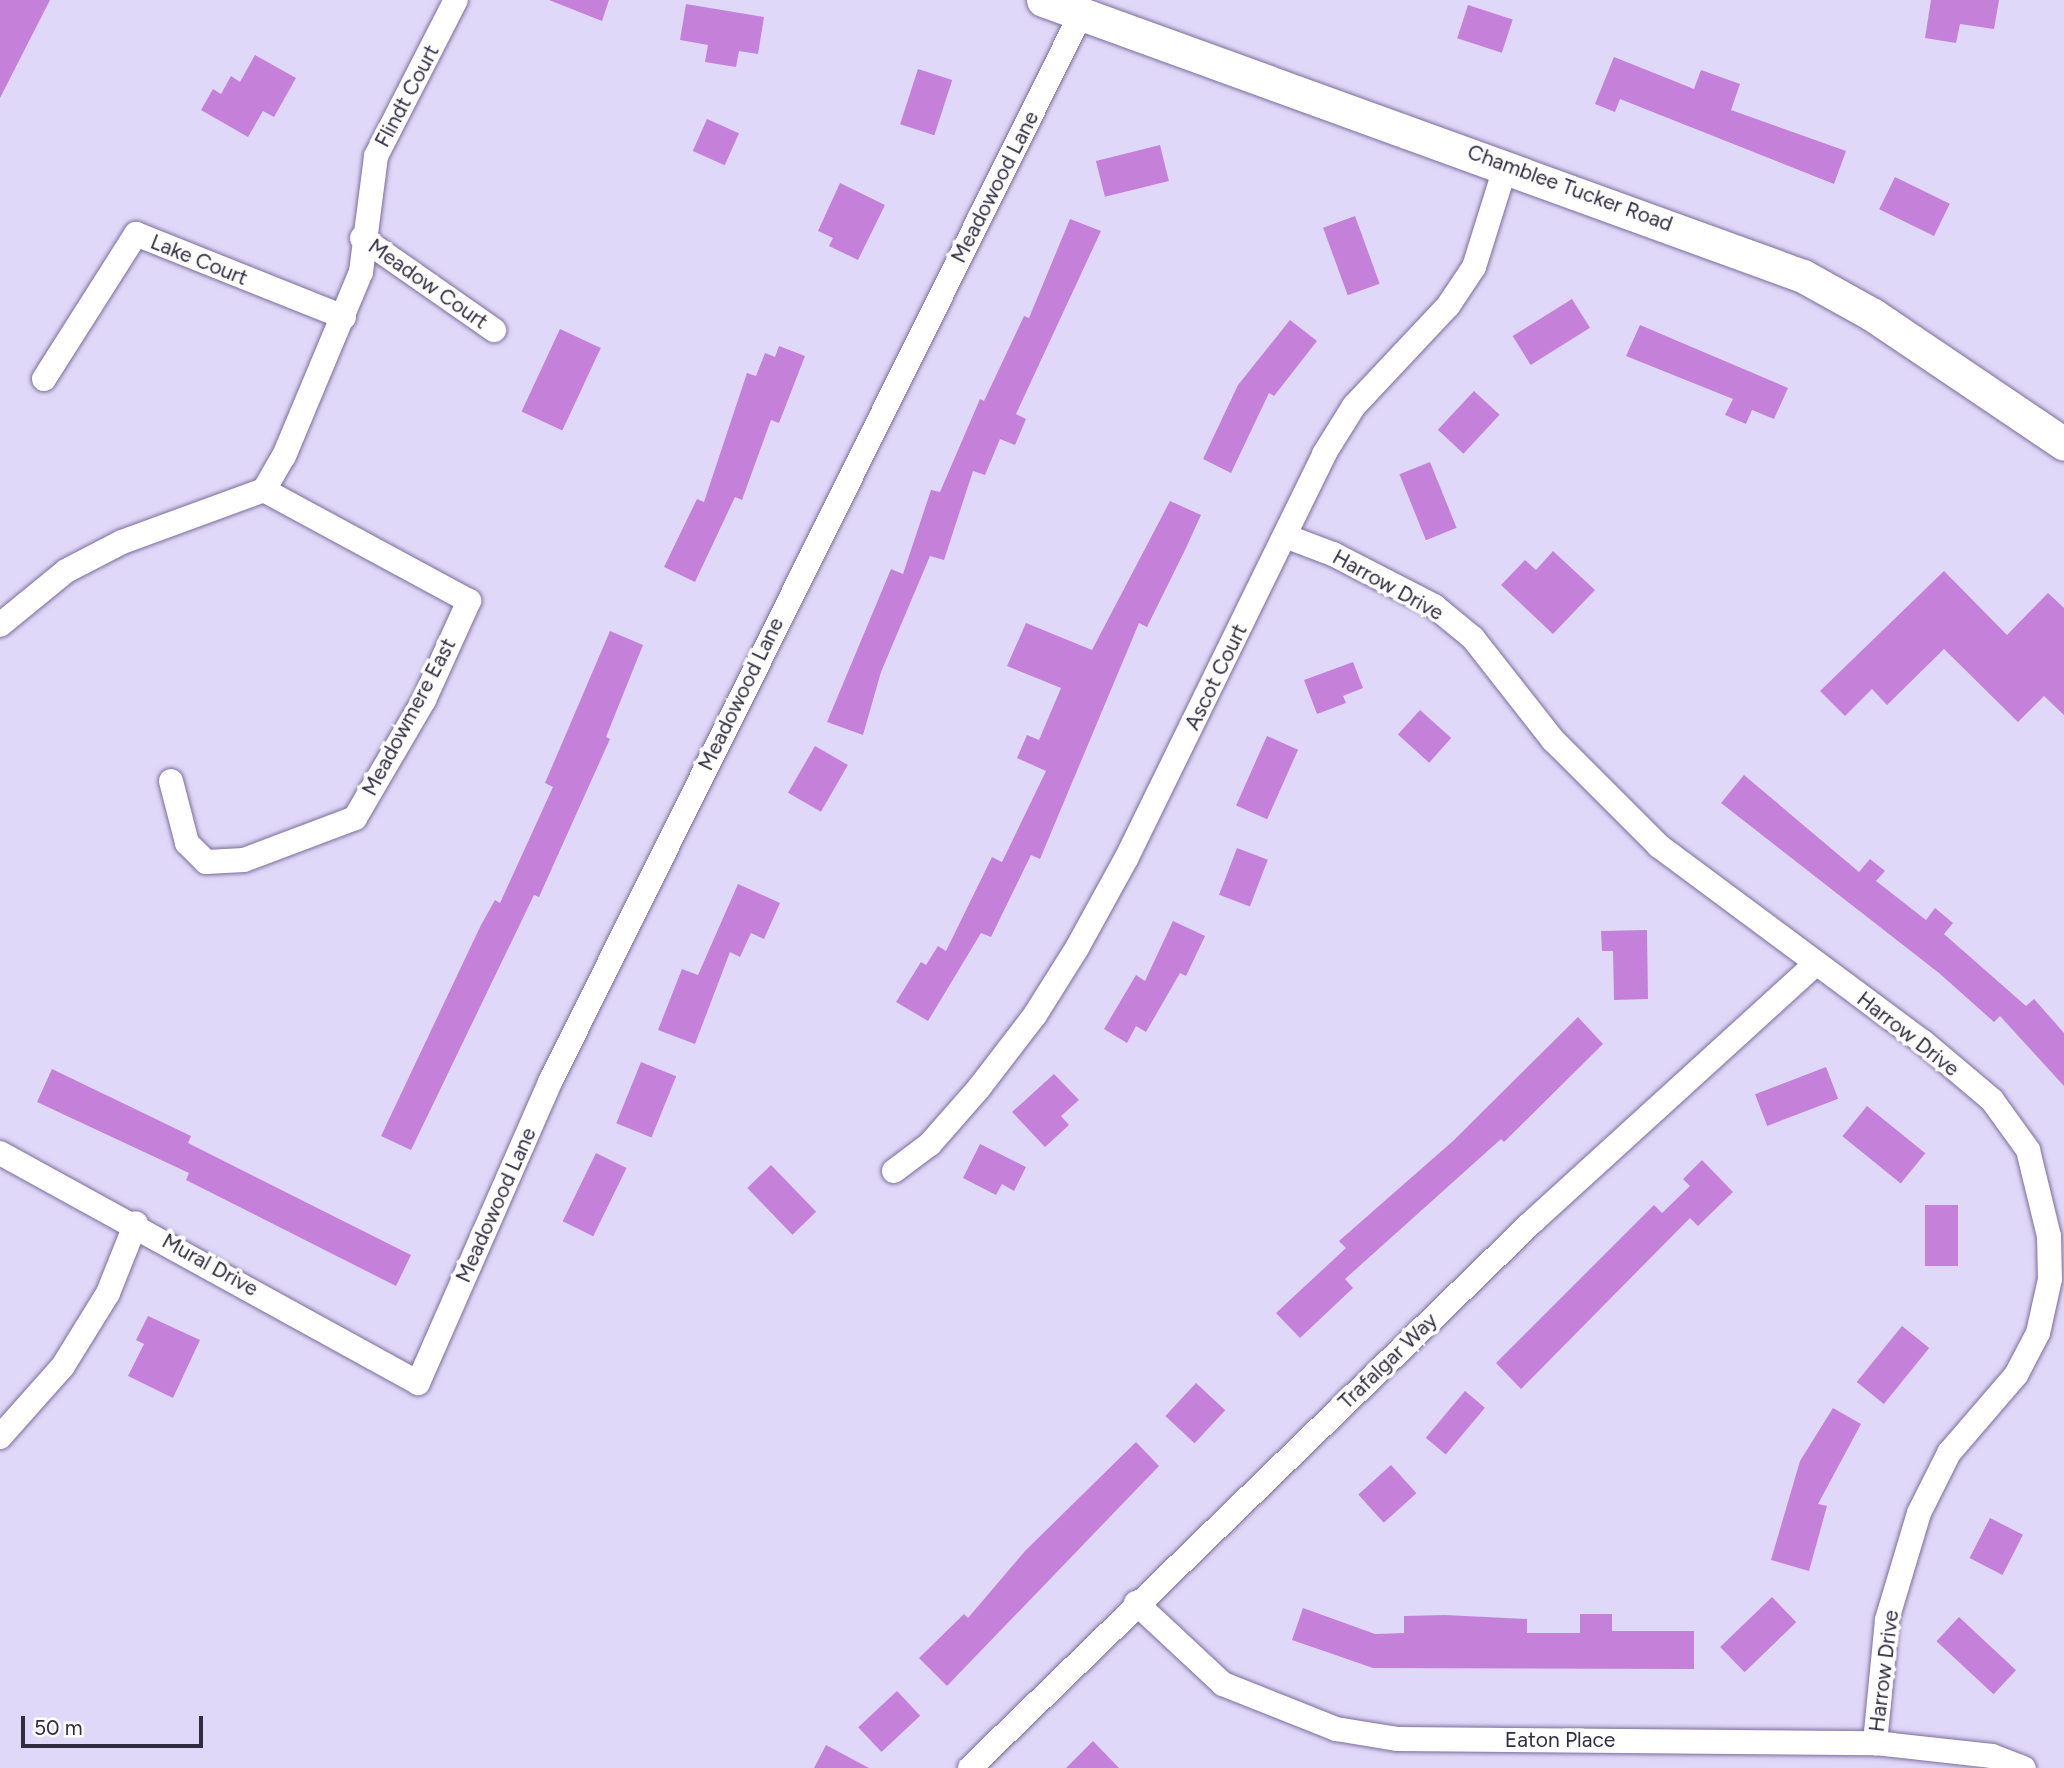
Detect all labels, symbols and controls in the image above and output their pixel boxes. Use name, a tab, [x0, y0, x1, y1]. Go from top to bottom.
street label: Flindt Court	[370, 41, 444, 151]
street label: Meadowood Lane	[946, 107, 1044, 267]
street label: Chamblee Tucker Road	[1464, 139, 1676, 237]
street label: Lake Court	[147, 229, 251, 291]
street label: Meadow Court	[363, 234, 493, 334]
street label: Harrow Drive	[1328, 544, 1448, 626]
street label: Meadowood Lane	[693, 613, 789, 775]
street label: Ascot Court	[1180, 620, 1252, 734]
street label: Meadowmere East	[357, 634, 461, 800]
street label: Harrow Drive	[1852, 986, 1964, 1082]
street label: Meadowood Lane	[451, 1124, 541, 1286]
street label: Mural Drive	[158, 1228, 262, 1302]
street label: Trafalgar Way	[1333, 1308, 1443, 1414]
street label: Harrow Drive	[1864, 1609, 1904, 1733]
scale bar	[24, 1702, 206, 1746]
text: 50 m	[34, 1715, 83, 1740]
street label: Eaton Place	[1505, 1727, 1615, 1753]

